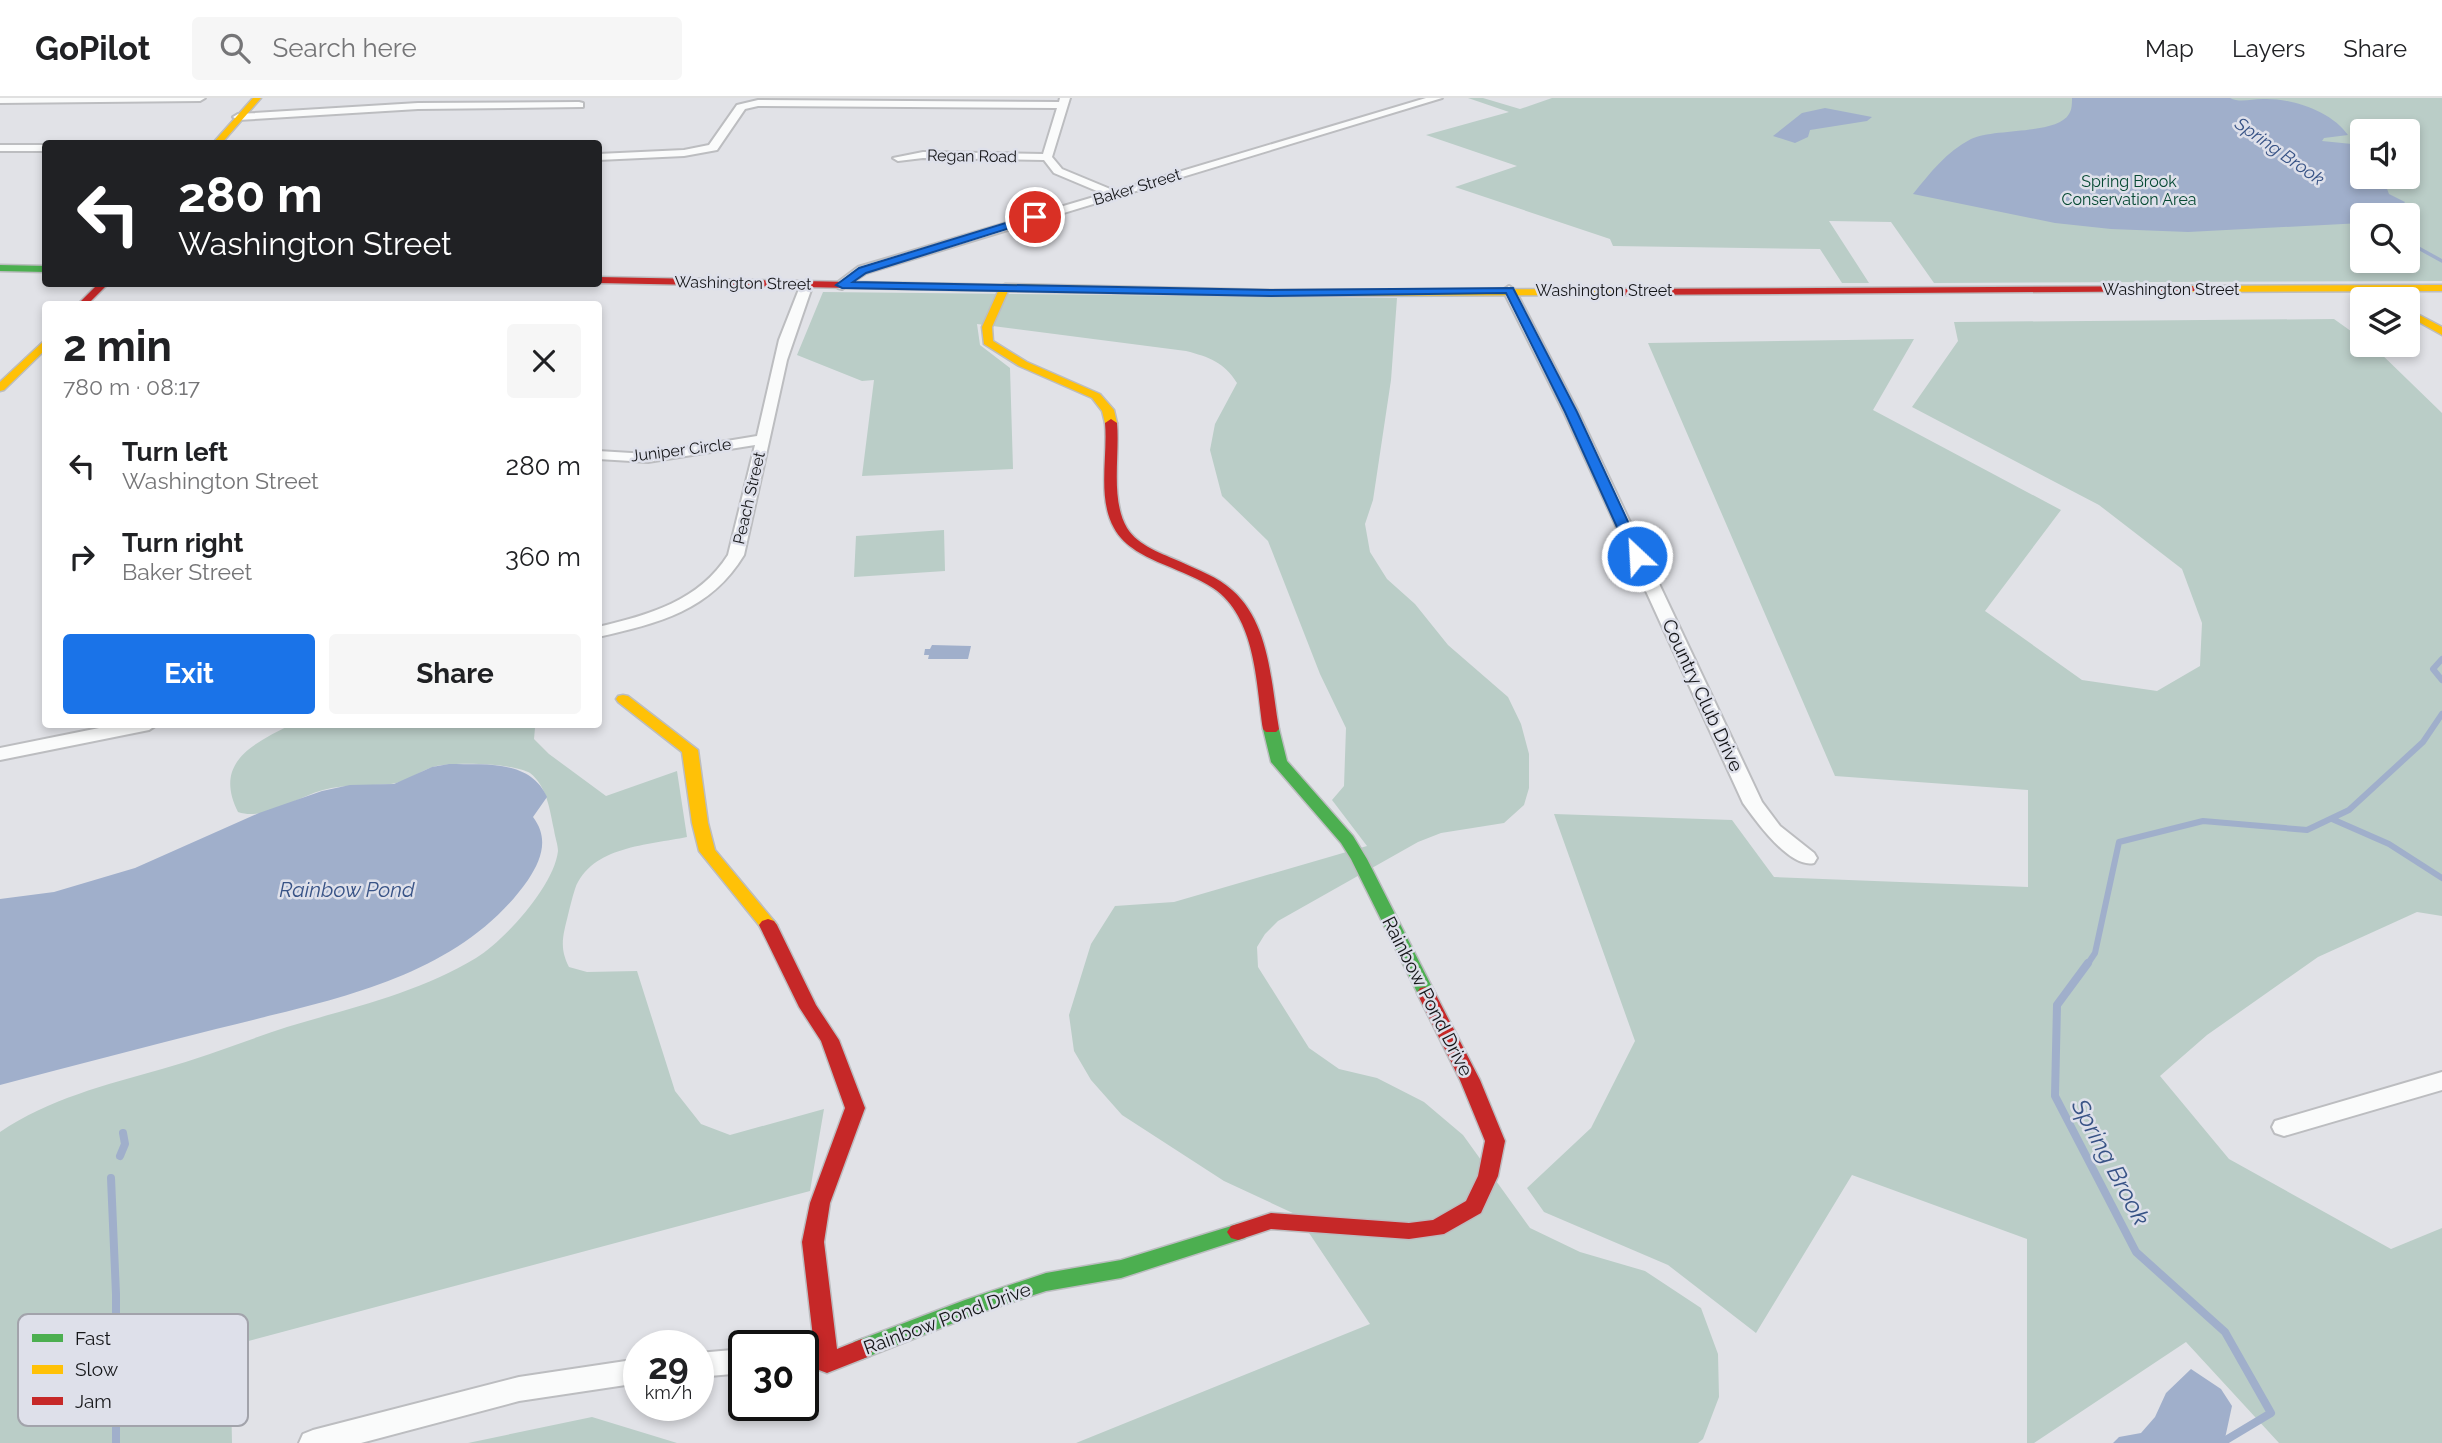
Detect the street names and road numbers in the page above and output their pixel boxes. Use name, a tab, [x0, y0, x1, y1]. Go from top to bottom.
street label: Regan Road	[927, 146, 1017, 166]
street label: Baker Street	[1091, 164, 1184, 209]
street label: Washington Street	[674, 272, 812, 294]
street label: Washington Street	[2103, 280, 2240, 299]
street label: Washington Street	[1536, 281, 1673, 300]
street label: Juniper Circle	[630, 434, 732, 466]
street label: Peach Street	[729, 449, 769, 546]
street label: Country Club Drive	[1658, 615, 1748, 775]
street label: Rainbow Pond Drive	[1378, 912, 1478, 1080]
street label: Rainbow Pond Drive	[860, 1278, 1034, 1358]

